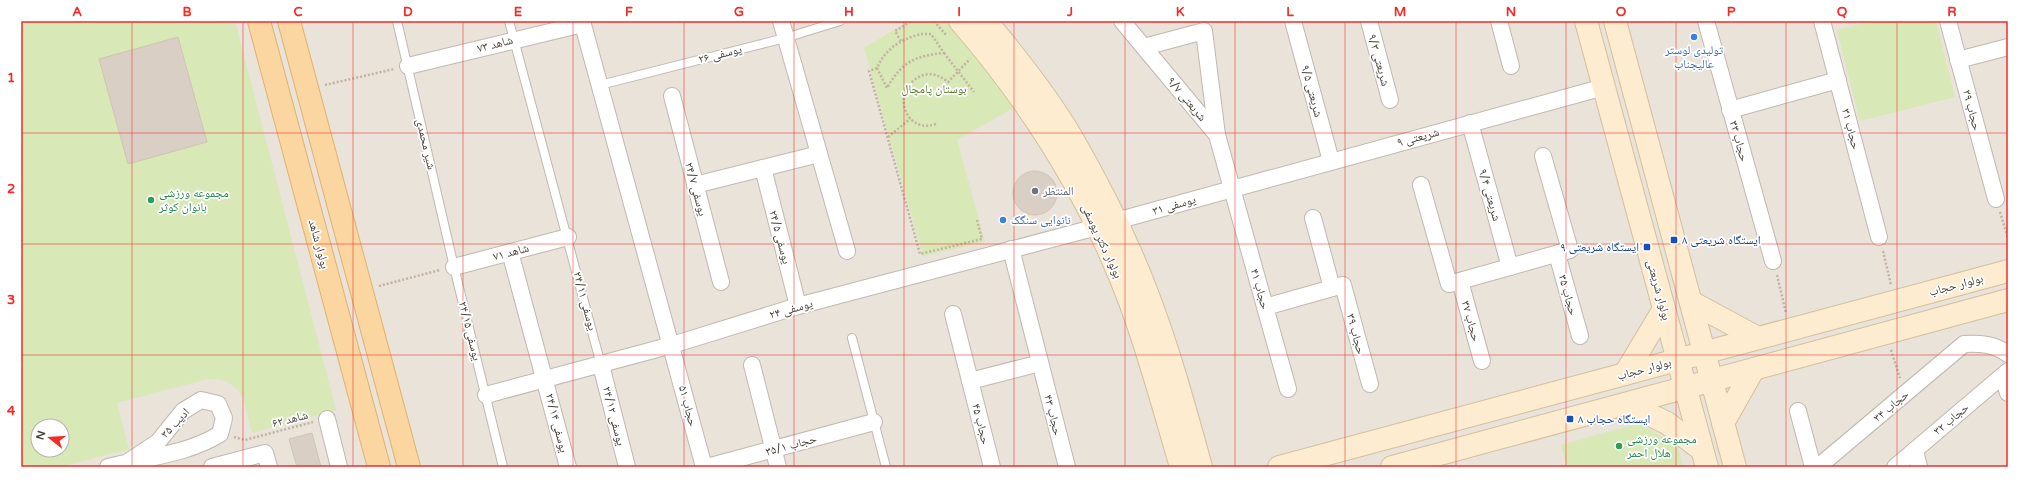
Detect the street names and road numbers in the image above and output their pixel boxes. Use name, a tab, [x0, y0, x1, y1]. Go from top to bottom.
street label: شریعتی ۹/۳	[1365, 32, 1393, 88]
street label: شاهد ۷۳	[476, 33, 515, 55]
street label: یوسفی ۲۶	[697, 42, 744, 66]
street label: شریعتی ۹/۵	[1298, 63, 1326, 119]
street label: شریعتی ۹/۷	[1164, 74, 1210, 124]
street label: حجاب ۲۹	[1959, 88, 1984, 132]
street label: حجاب ۳۱	[1838, 107, 1863, 151]
street label: شیر محمدی	[413, 117, 439, 171]
street label: حجاب ۳۳	[1726, 119, 1752, 163]
street label: شریعتی ۹	[1395, 125, 1441, 150]
street label: یوسفی ۲۴/۷	[682, 161, 710, 218]
street label: شریعتی ۹/۴	[1476, 167, 1504, 223]
street label: یوسفی ۳۱	[1151, 192, 1198, 218]
street label: بولوار دکتر یوسفی	[1078, 202, 1125, 281]
street label: یوسفی ۲۴/۵	[766, 209, 794, 266]
street label: بولوار شاهد	[305, 218, 332, 270]
street label: شاهد ۷۱	[491, 240, 531, 264]
street label: بولوار شریعتی	[1644, 258, 1674, 322]
street label: حجاب ۴۱	[1247, 267, 1273, 311]
street label: یوسفی ۲۴/۱۱	[570, 270, 600, 332]
street label: بولوار حجاب	[1927, 271, 1985, 299]
street label: حجاب ۳۵	[1555, 273, 1581, 317]
street label: یوسفی ۲۴	[768, 296, 815, 322]
street label: حجاب ۳۷	[1458, 299, 1484, 343]
street label: یوسفی ۲۴/۱۵	[456, 300, 484, 362]
street label: حجاب ۳۹	[1343, 312, 1368, 356]
street label: بولوار حجاب	[1615, 355, 1673, 383]
street label: حجاب ۵۱	[675, 384, 700, 428]
street label: یوسفی ۲۴/۱۲	[600, 385, 628, 447]
street label: حجاب ۳۴	[1870, 387, 1912, 425]
street label: یوسفی ۲۴/۱۴	[543, 392, 571, 454]
street label: حجاب ۴۳	[1041, 393, 1065, 437]
street label: حجاب ۳۲	[1930, 400, 1972, 438]
street label: حجاب ۴۵	[969, 402, 993, 446]
street label: ادیب ۳۵	[158, 405, 193, 441]
street label: شاهد ۶۲	[271, 408, 310, 430]
street label: حجاب ۳۵/۱	[764, 431, 819, 459]

